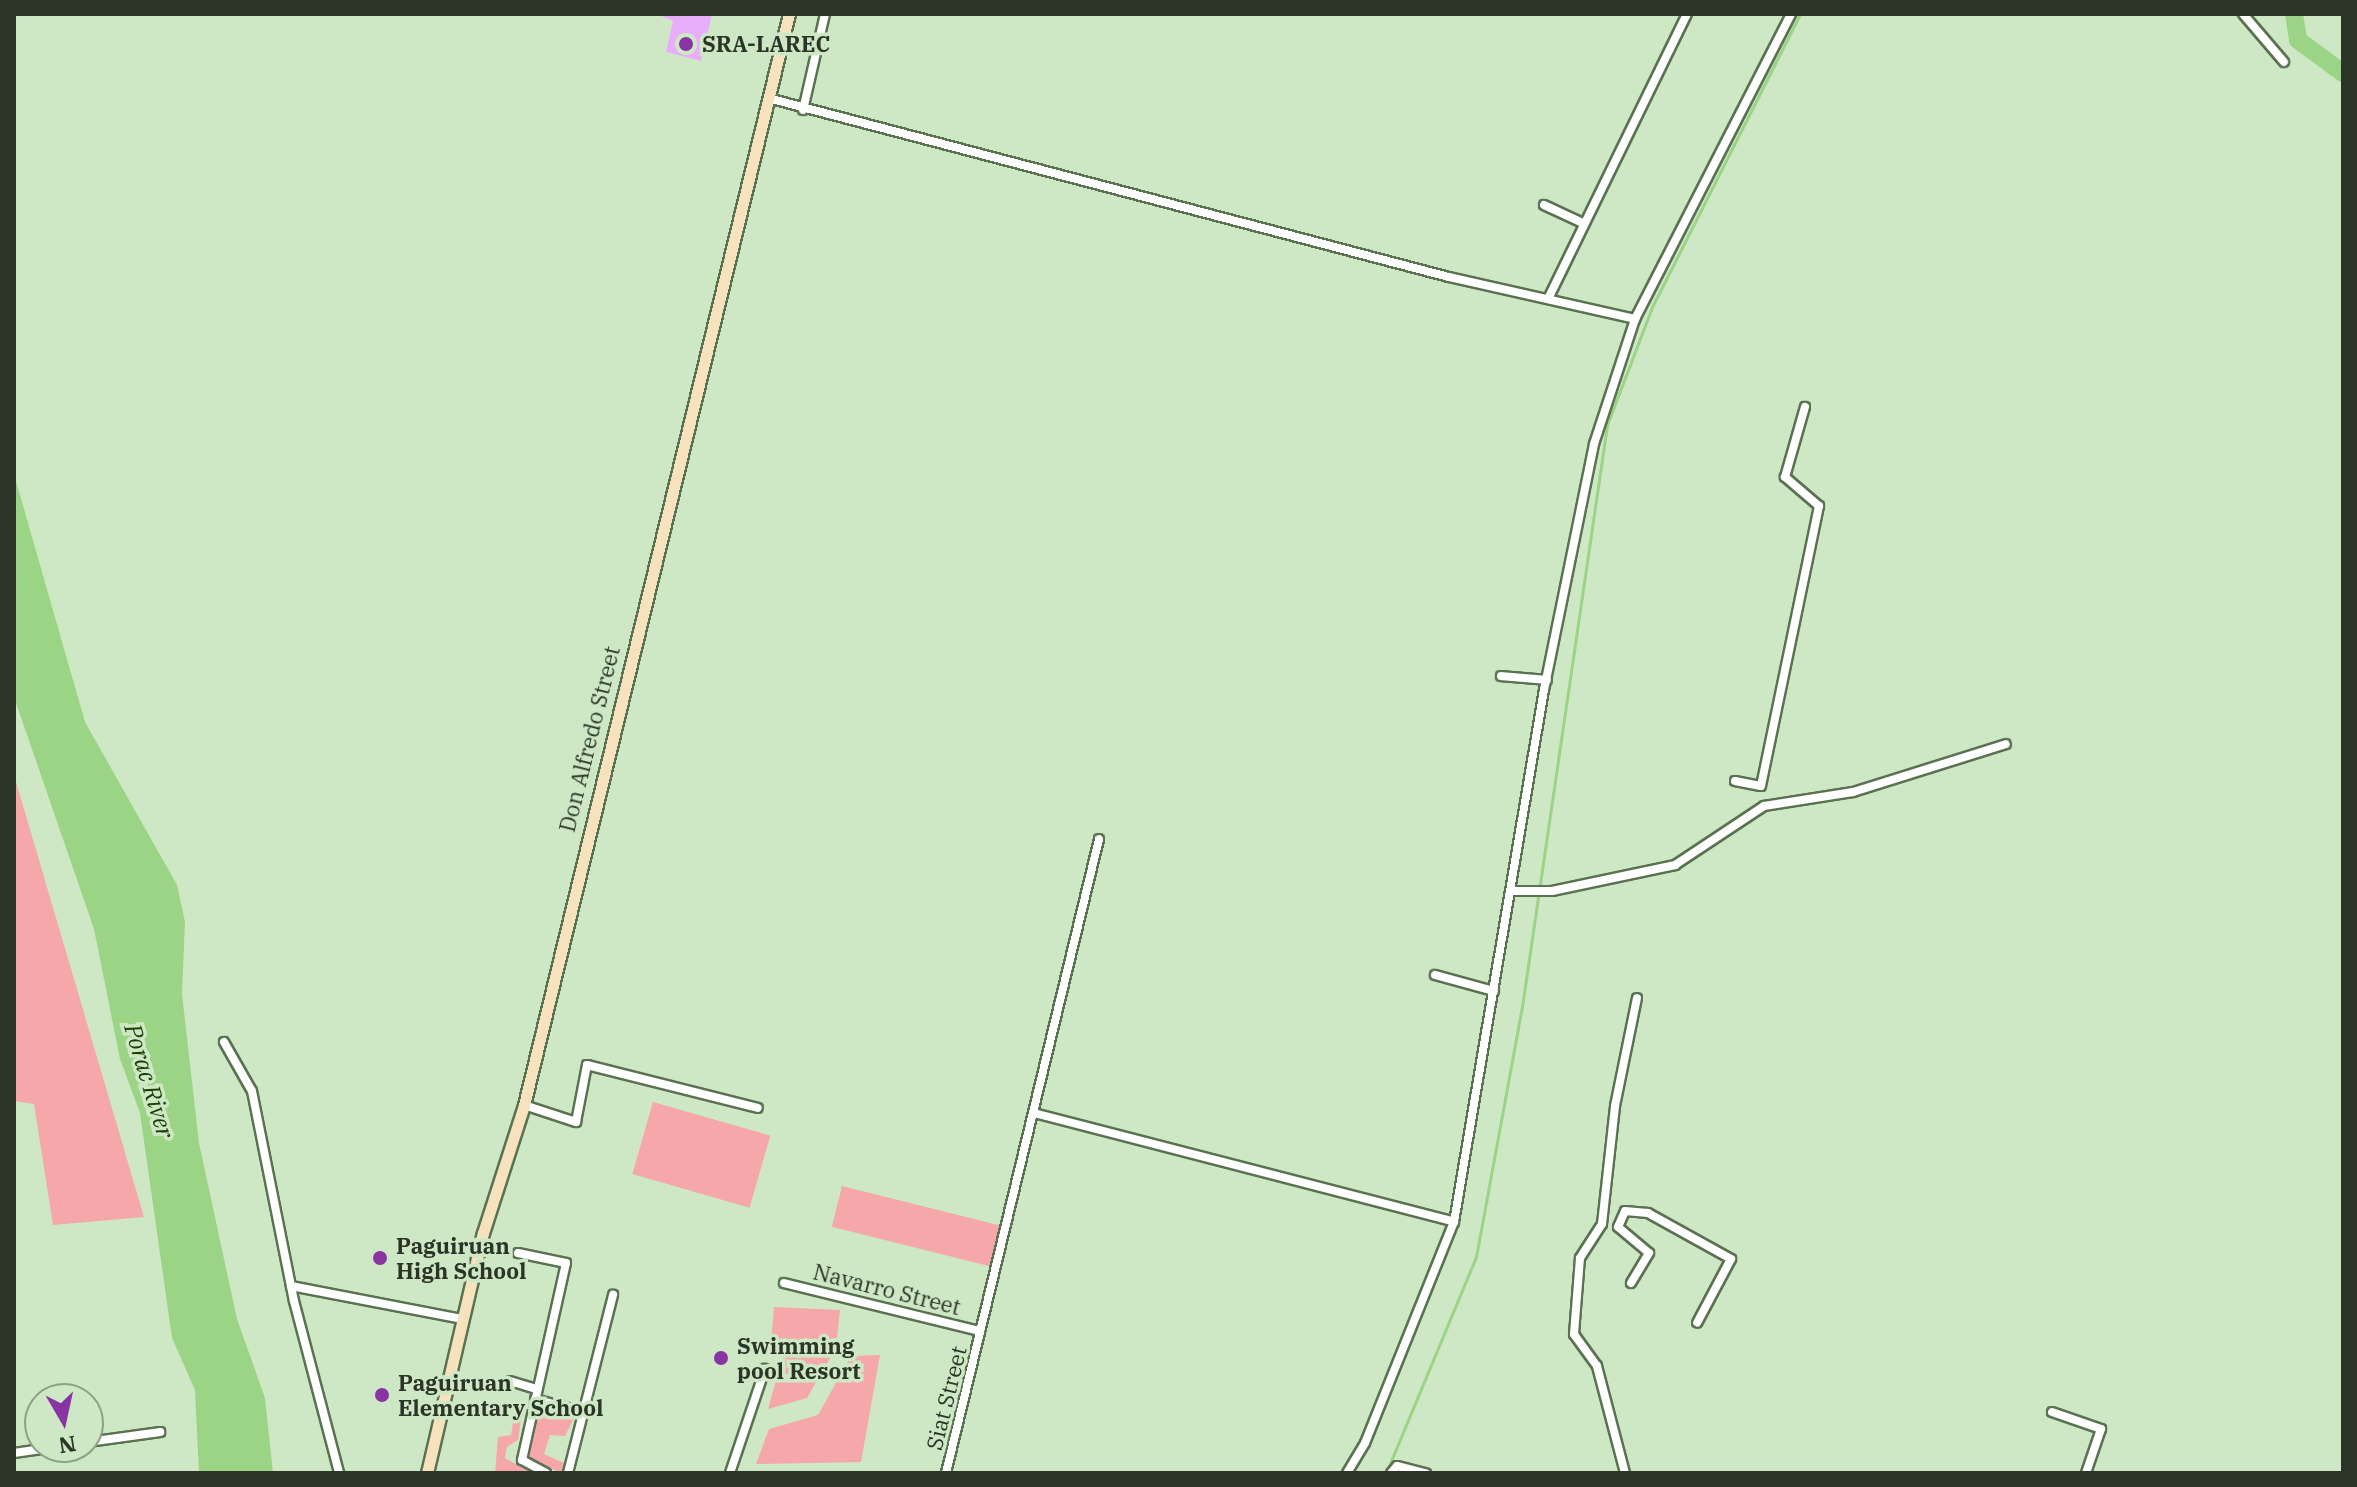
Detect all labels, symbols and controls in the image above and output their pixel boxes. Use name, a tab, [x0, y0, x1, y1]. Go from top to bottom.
place label: SRA-LAREC	[702, 31, 830, 57]
marker: SRA-LAREC	[677, 35, 695, 53]
street label: Don Alfredo Street	[553, 643, 625, 835]
water label: Porac River	[118, 1020, 180, 1142]
place label: Paguiruan High School	[396, 1232, 526, 1284]
marker: Paguiruan High School	[371, 1249, 389, 1267]
street label: Navarro Street	[811, 1258, 963, 1320]
place label: Swimming pool Resort	[737, 1332, 861, 1384]
street label: Siat Street	[920, 1343, 972, 1453]
marker: Swimming pool Resort	[712, 1349, 730, 1367]
place label: Paguiruan Elementary School	[398, 1369, 603, 1420]
north arrow	[24, 1383, 104, 1463]
marker: Paguiruan Elementary School	[373, 1386, 391, 1404]
text: N	[57, 1430, 78, 1461]

